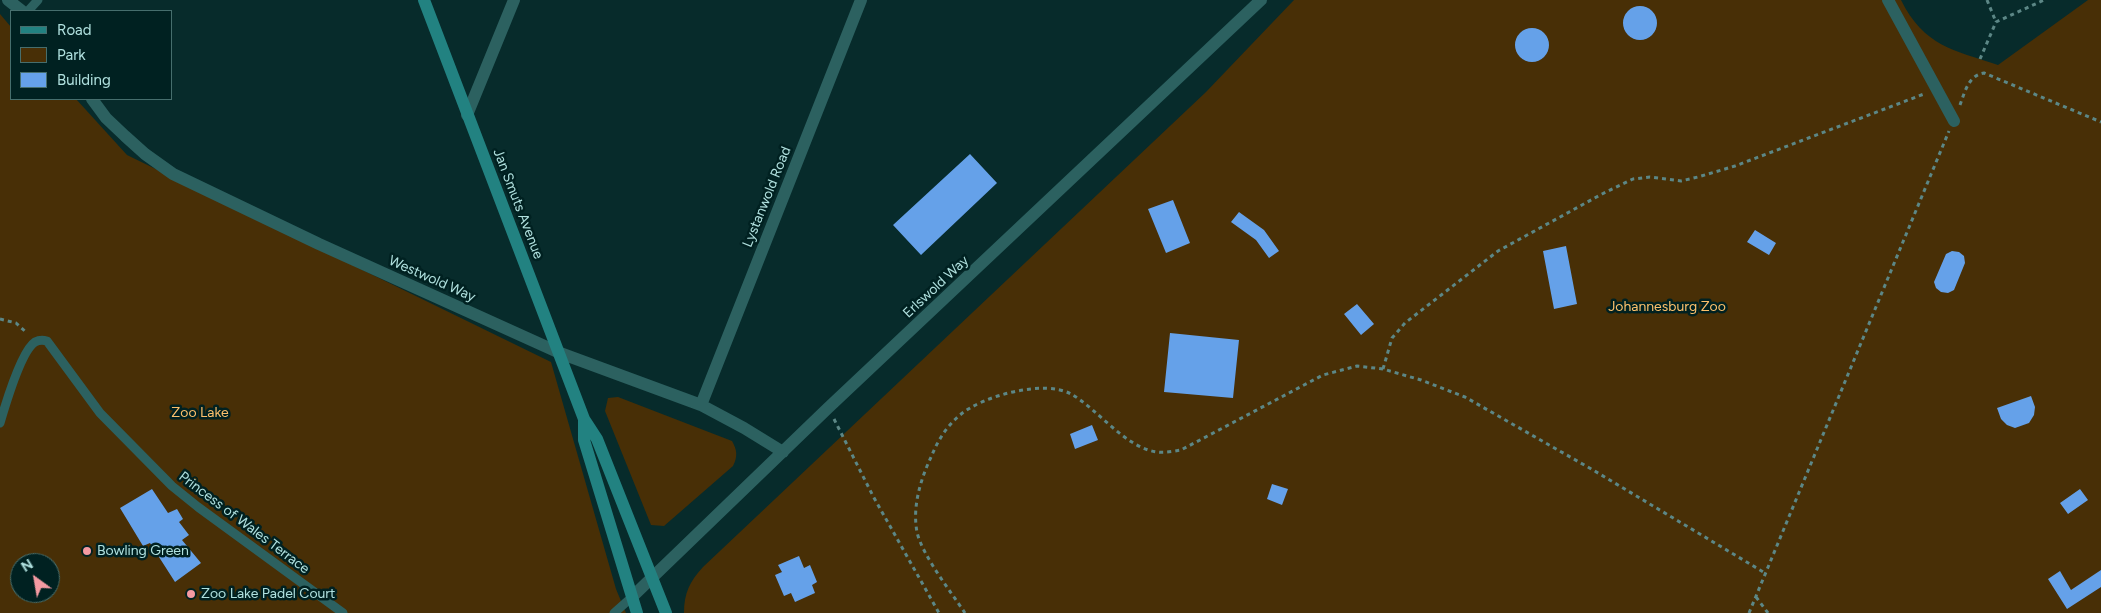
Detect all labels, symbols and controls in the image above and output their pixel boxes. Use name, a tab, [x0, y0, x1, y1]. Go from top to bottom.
legend	[10, 10, 172, 100]
text: Road	[57, 21, 92, 39]
text: Park	[57, 46, 86, 64]
text: Building	[57, 71, 111, 89]
street label: Lystanwold Road	[739, 144, 795, 250]
street label: Jan Smuts Avenue	[489, 147, 547, 261]
street label: Westwold Way	[386, 252, 478, 306]
street label: Erlswold Way	[900, 252, 972, 322]
park label: Johannesburg Zoo	[1608, 299, 1726, 315]
park label: Zoo Lake	[171, 405, 229, 421]
street label: Princess of Wales Terrace	[175, 468, 313, 578]
place label: Bowling Green	[97, 543, 189, 559]
marker: Bowling Green	[81, 545, 93, 557]
north arrow	[10, 553, 60, 603]
text: N	[18, 556, 36, 576]
place label: Zoo Lake Padel Court	[201, 586, 335, 602]
marker: Zoo Lake Padel Court	[185, 588, 197, 600]

